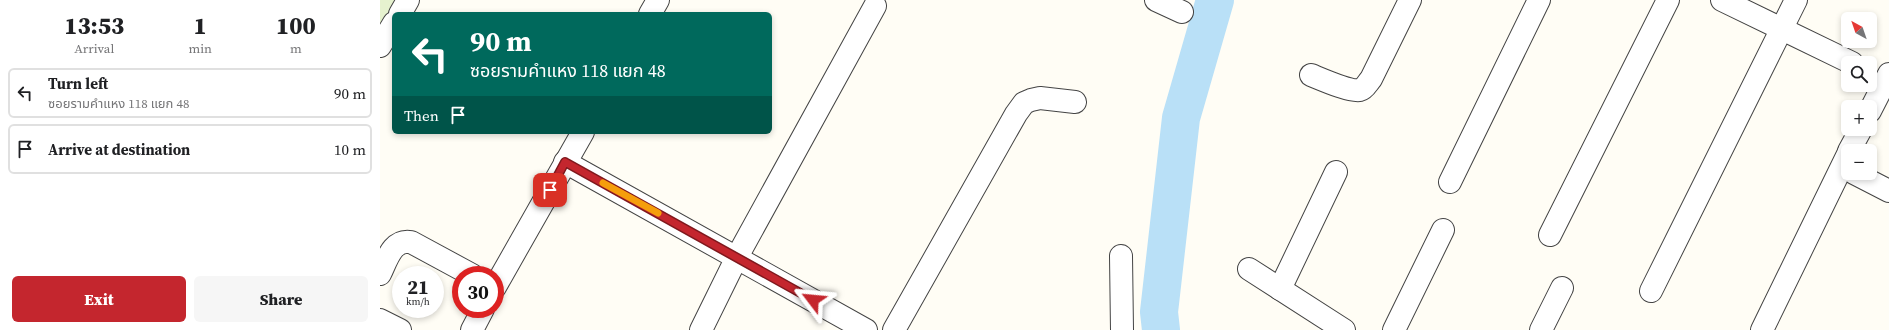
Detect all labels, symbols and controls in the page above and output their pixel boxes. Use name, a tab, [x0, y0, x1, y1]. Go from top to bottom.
text: 13:53	[64, 9, 124, 42]
text: 1	[194, 9, 207, 42]
text: 100	[276, 9, 316, 42]
north arrow	[1841, 12, 1877, 48]
map controls	[1841, 12, 1877, 180]
text: 90 m	[470, 22, 532, 60]
icon: left	[404, 28, 456, 80]
text: Arrival	[74, 40, 114, 57]
text: min	[188, 40, 212, 57]
text: m	[290, 40, 302, 57]
button: search	[1841, 56, 1877, 92]
text: ซอยรามคำแหง 118 แยก 48	[470, 58, 666, 83]
text: Turn left	[48, 73, 108, 94]
icon: left	[14, 82, 36, 104]
text: 90 m	[334, 83, 366, 104]
text: ซอยรามคำแหง 118 แยก 48	[48, 95, 189, 112]
button: +	[1841, 100, 1877, 136]
icon: arrive	[447, 104, 469, 126]
text: Then	[404, 105, 439, 126]
icon: arrive	[14, 138, 36, 160]
text: Arrive at destination	[48, 139, 190, 160]
text: 10 m	[334, 139, 366, 160]
button: −	[1841, 144, 1877, 180]
pin	[533, 173, 567, 207]
icon: arrive	[539, 179, 561, 201]
speed limit sign: 30	[452, 266, 504, 318]
text: 21	[407, 273, 429, 301]
button: Exit	[12, 276, 186, 322]
button: Share	[194, 276, 368, 322]
position arrow	[792, 279, 834, 321]
text: km/h	[406, 295, 430, 308]

